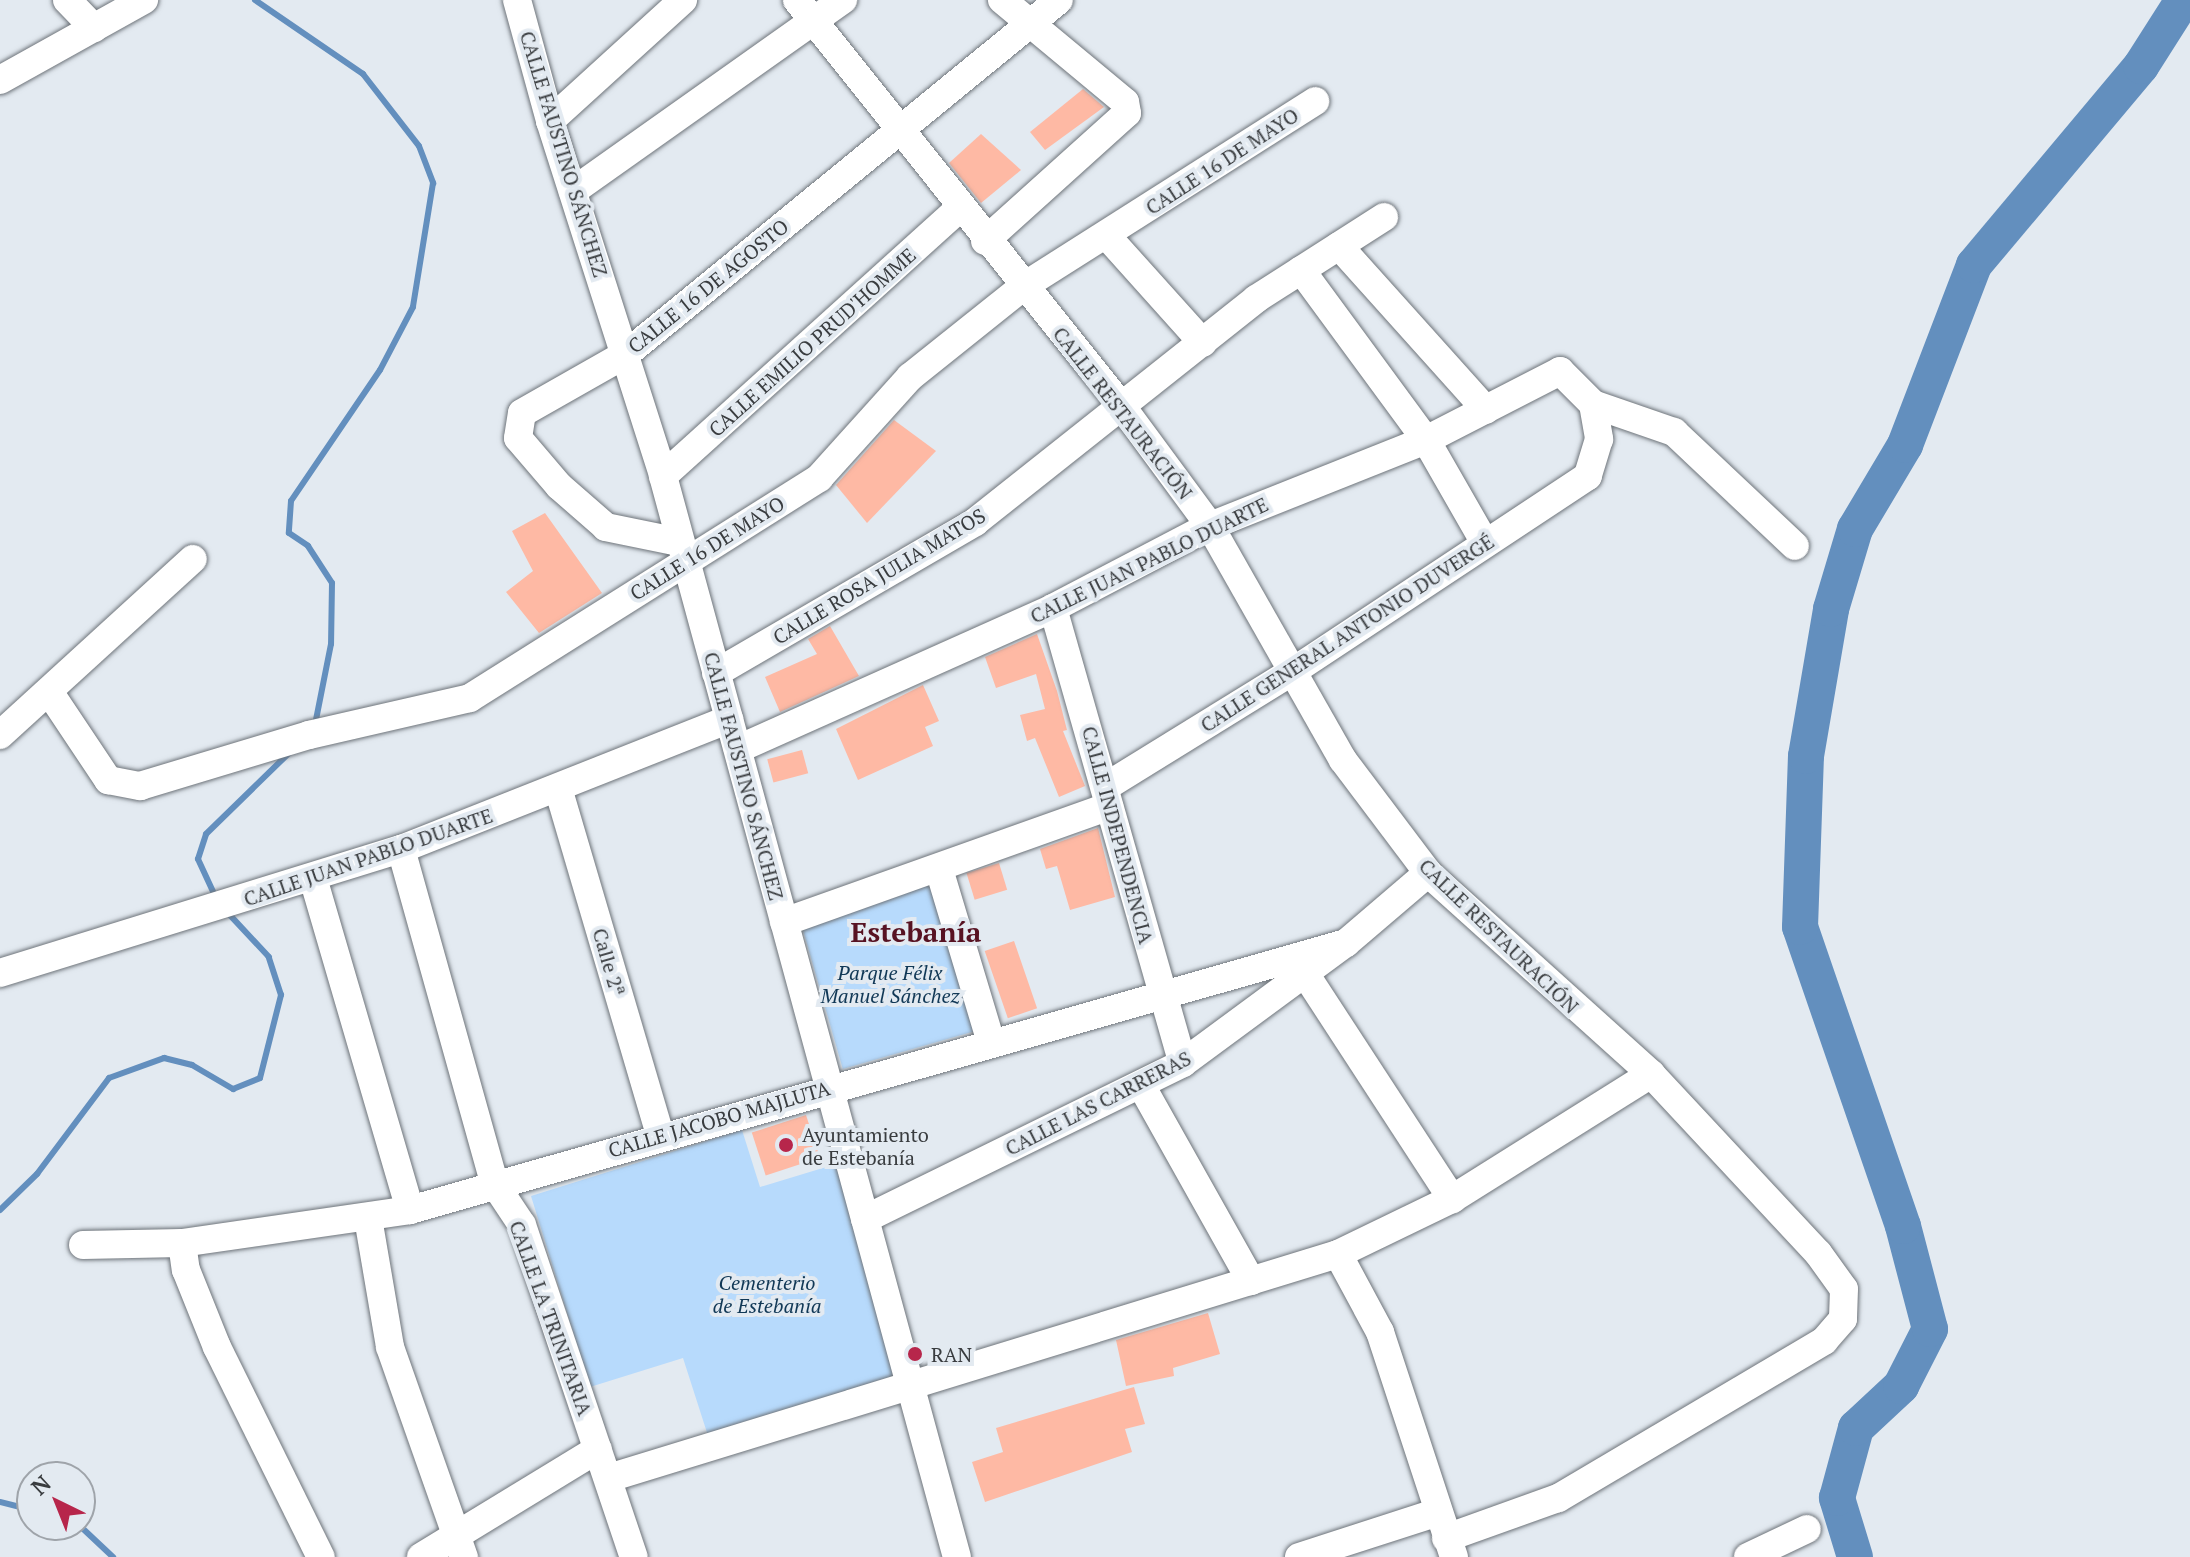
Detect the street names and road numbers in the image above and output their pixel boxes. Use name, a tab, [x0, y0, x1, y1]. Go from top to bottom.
street label: CALLE FAUSTINO SÁNCHEZ	[515, 28, 613, 280]
street label: CALLE 16 DE MAYO	[1141, 103, 1303, 219]
street label: CALLE 16 DE AGOSTO	[623, 214, 793, 358]
street label: CALLE EMILIO PRUD'HOMME	[704, 243, 920, 441]
street label: CALLE RESTAURACIÓN	[1048, 322, 1198, 504]
street label: CALLE 16 DE MAYO	[625, 491, 789, 605]
street label: CALLE JUAN PABLO DUARTE	[1026, 492, 1272, 628]
street label: CALLE ROSA JULIA MATOS	[768, 503, 990, 649]
street label: CALLE GENERAL ANTONIO DUVERGÉ	[1196, 529, 1498, 737]
street label: CALLE FAUSTINO SÁNCHEZ	[699, 649, 789, 903]
street label: CALLE INDEPENDENCIA	[1077, 724, 1159, 946]
street label: CALLE JUAN PABLO DUARTE	[240, 803, 496, 911]
street label: CALLE RESTAURACIÓN	[1414, 854, 1584, 1018]
street label: Calle 2ª	[588, 925, 630, 999]
street label: CALLE LAS CARRERAS	[1001, 1046, 1195, 1160]
street label: CALLE JACOBO MAJLUTA	[605, 1076, 833, 1162]
street label: CALLE LA TRINITARIA	[505, 1217, 597, 1419]

